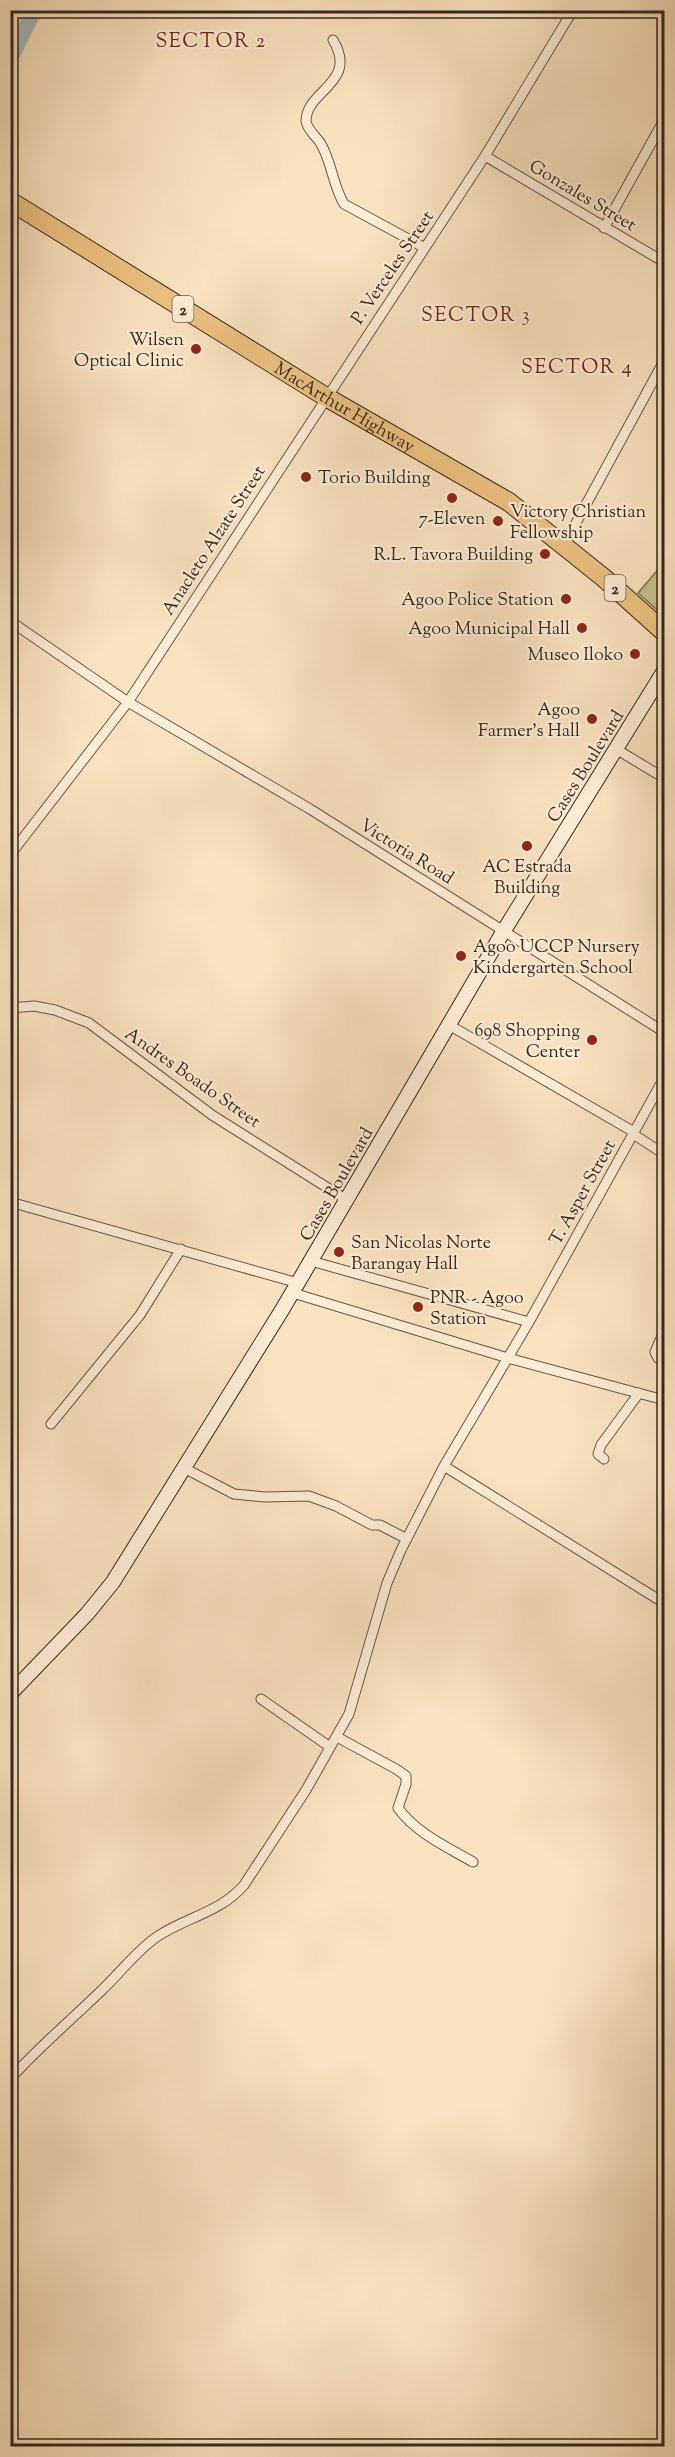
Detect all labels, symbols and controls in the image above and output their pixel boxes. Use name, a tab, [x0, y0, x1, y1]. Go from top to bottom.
district label: SECTOR 2	[155, 28, 267, 57]
street label: Gonzales Street	[523, 154, 640, 239]
street label: P. Verceles Street	[346, 206, 441, 330]
road number: 2	[172, 296, 194, 322]
district label: SECTOR 3	[421, 302, 531, 331]
place label: Wilsen Optical Clinic	[74, 328, 184, 375]
marker: Wilsen Optical Clinic	[189, 342, 203, 356]
district label: SECTOR 4	[521, 354, 633, 383]
street label: MacArthur Highway	[268, 357, 419, 460]
street label: Anacleto Alzate Street	[156, 461, 273, 621]
place label: Torio Building	[318, 466, 431, 492]
marker: Torio Building	[299, 470, 313, 484]
marker: 7-Eleven	[445, 491, 459, 505]
place label: Victory Christian Fellowship	[510, 500, 646, 547]
place label: 7-Eleven	[419, 507, 486, 533]
marker: Victory Christian Fellowship	[491, 514, 505, 528]
place label: R.L. Tavora Building	[373, 543, 533, 569]
marker: R.L. Tavora Building	[538, 547, 552, 561]
road number: 2	[604, 575, 626, 601]
place label: Agoo Police Station	[401, 588, 554, 614]
marker: Agoo Police Station	[559, 592, 573, 606]
place label: Agoo Municipal Hall	[408, 617, 570, 643]
marker: Agoo Municipal Hall	[575, 621, 589, 635]
place label: Museo Iloko	[527, 643, 623, 669]
marker: Museo Iloko	[628, 647, 642, 661]
place label: Agoo Farmer's Hall	[478, 698, 580, 745]
street label: Cases Boulevard	[542, 706, 632, 828]
marker: Agoo Farmer's Hall	[585, 712, 599, 726]
street label: Victoria Road	[354, 813, 458, 892]
marker: AC Estrada Building	[520, 839, 534, 853]
place label: AC Estrada Building	[482, 855, 572, 902]
place label: Agoo UCCP Nursery Kindergarten School	[473, 935, 640, 982]
marker: Agoo UCCP Nursery Kindergarten School	[454, 949, 468, 963]
place label: 698 Shopping Center	[475, 1019, 580, 1066]
street label: Andres Boado Street	[119, 1022, 265, 1135]
marker: 698 Shopping Center	[585, 1033, 599, 1047]
street label: Cases Boulevard	[295, 1123, 381, 1247]
street label: T. Asper Street	[544, 1136, 623, 1250]
place label: San Nicolas Norte Barangay Hall	[351, 1231, 491, 1278]
marker: San Nicolas Norte Barangay Hall	[332, 1245, 346, 1259]
place label: PNR - Agoo Station	[430, 1286, 524, 1333]
marker: PNR - Agoo Station	[411, 1300, 425, 1314]

